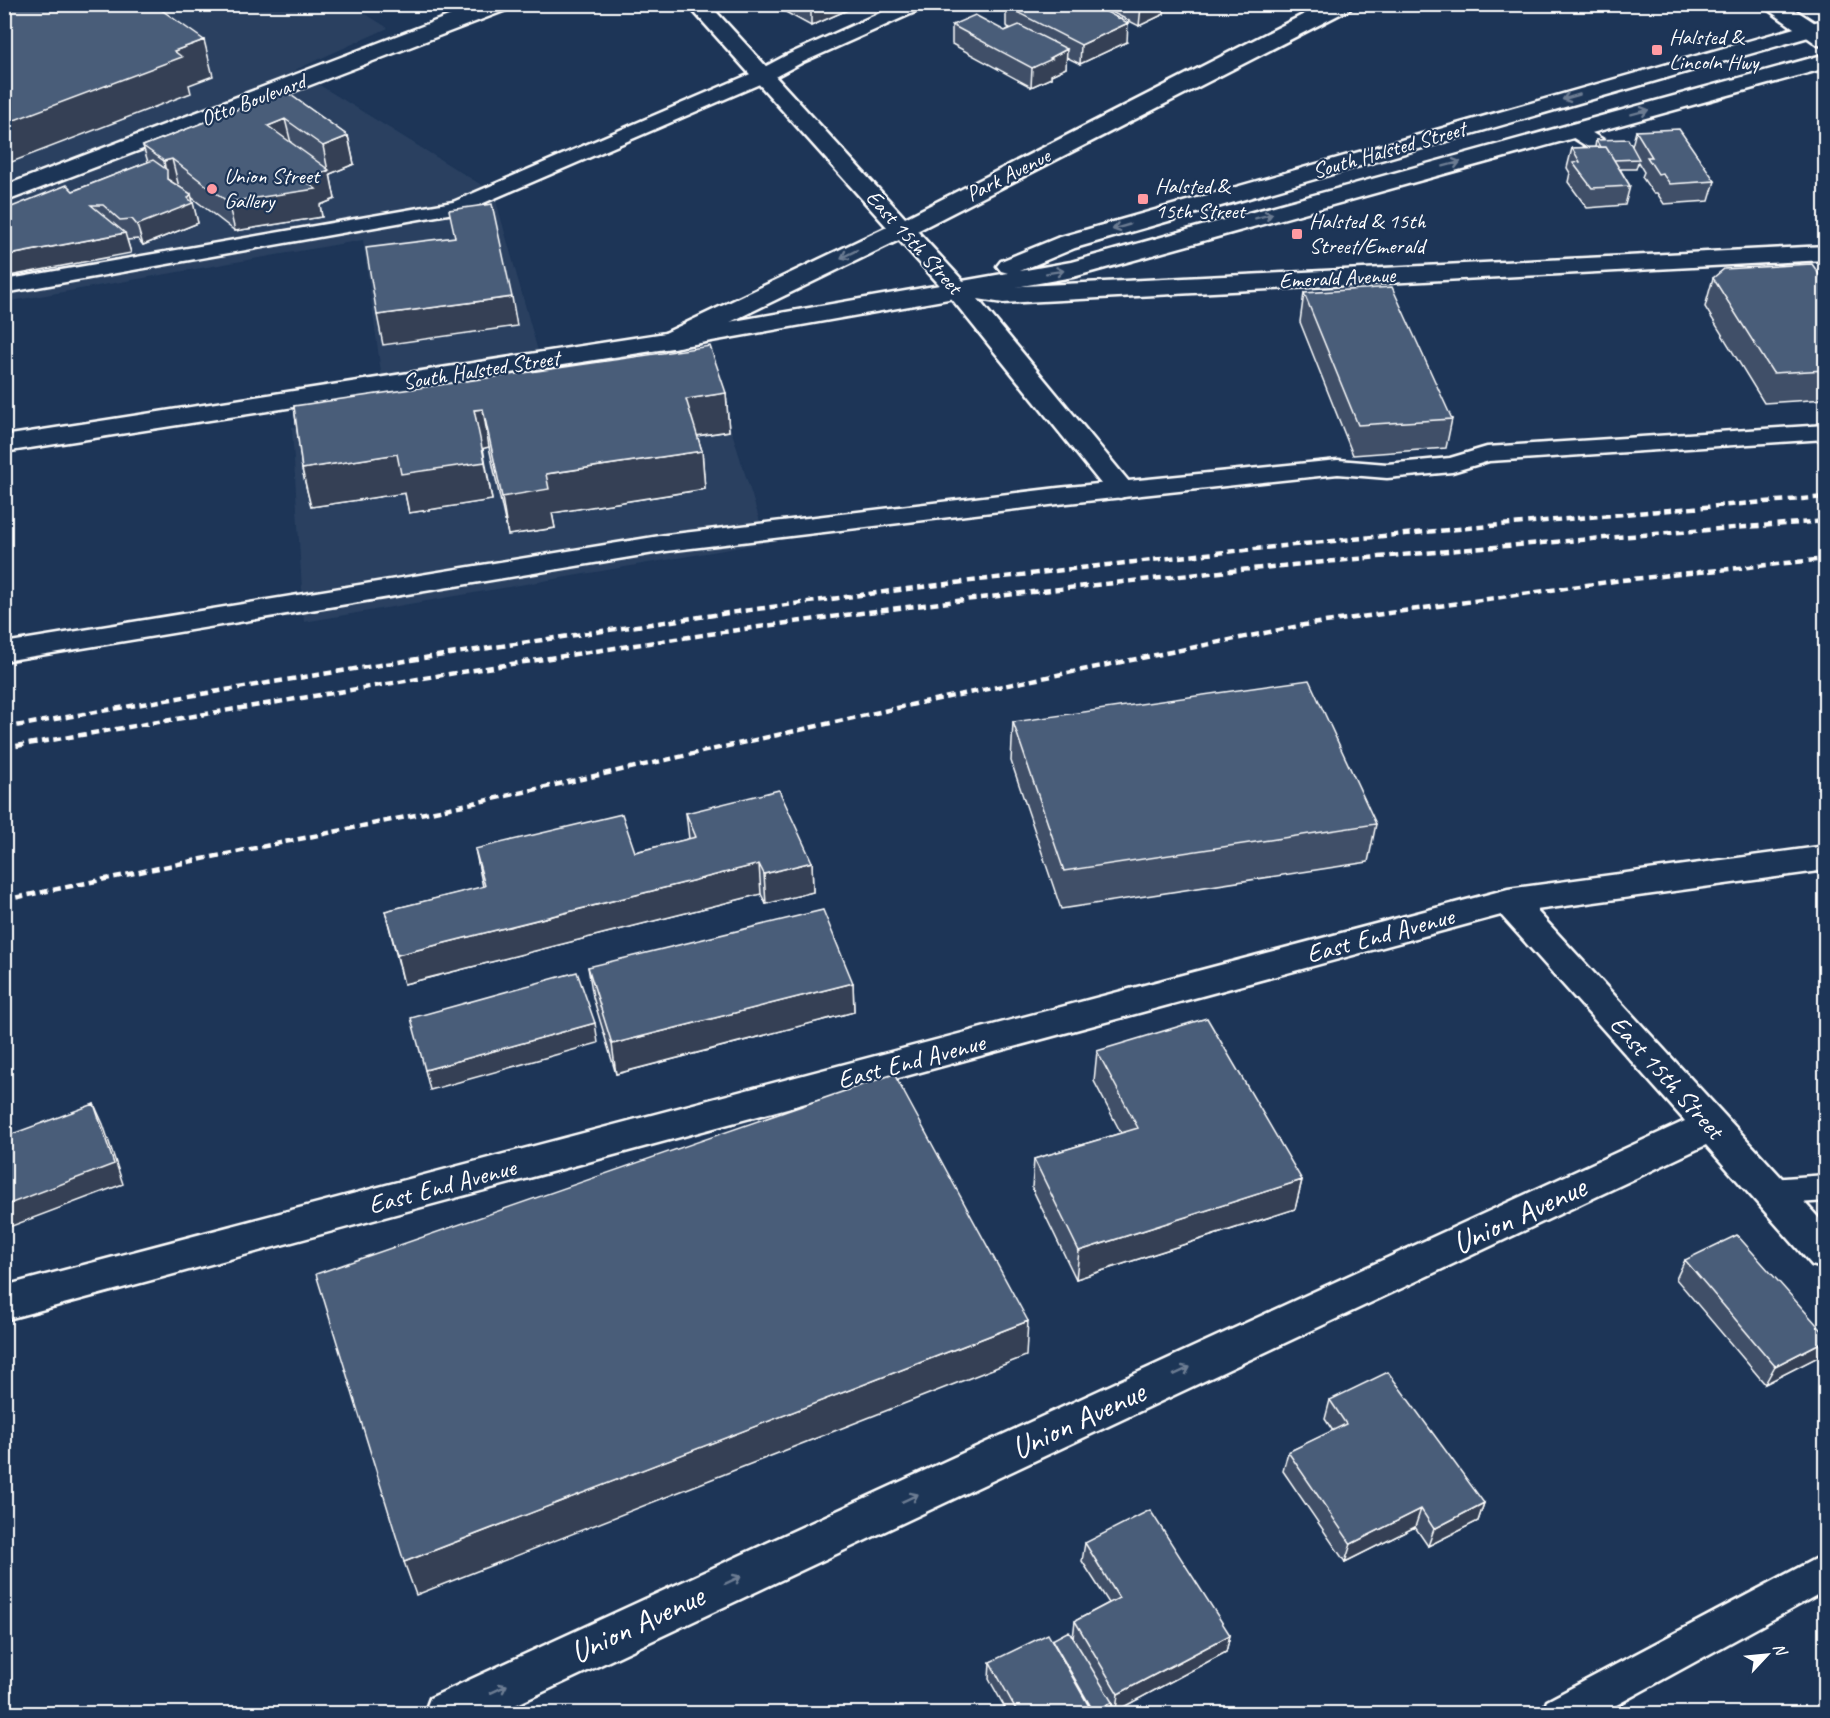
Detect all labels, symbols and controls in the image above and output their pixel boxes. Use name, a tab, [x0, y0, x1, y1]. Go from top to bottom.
place label: Halsted & Lincoln Hwy	[1669, 23, 1761, 76]
marker: Halsted & Lincoln Hwy	[1650, 43, 1664, 57]
street label: Otto Boulevard	[197, 66, 312, 133]
one-way arrow	[1562, 92, 1581, 104]
one-way arrow	[1630, 106, 1649, 118]
street label: South Halsted Street	[1309, 114, 1471, 185]
street label: Park Avenue	[961, 141, 1056, 208]
one-way arrow	[1442, 158, 1461, 169]
place label: Union Street Gallery	[224, 162, 322, 215]
place label: Halsted & 15th Street	[1155, 172, 1248, 225]
marker: Union Street Gallery	[205, 182, 219, 196]
street label: East 15th Street	[860, 184, 970, 302]
marker: Halsted & 15th Street	[1136, 192, 1150, 206]
place label: Halsted & 15th Street/Emerald	[1309, 207, 1428, 260]
one-way arrow	[1254, 210, 1273, 221]
one-way arrow	[1112, 222, 1131, 233]
marker: Halsted & 15th Street/Emerald	[1290, 227, 1304, 241]
one-way arrow	[841, 249, 859, 261]
street label: Emerald Avenue	[1278, 261, 1398, 295]
one-way arrow	[1045, 266, 1064, 277]
street label: South Halsted Street	[401, 343, 564, 396]
street label: East End Avenue	[1303, 899, 1459, 970]
street label: East 15th Street	[1603, 1008, 1733, 1147]
street label: East End Avenue	[834, 1025, 990, 1096]
street label: East End Avenue	[365, 1150, 521, 1221]
street label: Union Avenue	[1446, 1165, 1595, 1264]
one-way arrow	[1172, 1365, 1190, 1377]
street label: Union Avenue	[1005, 1370, 1154, 1469]
one-way arrow	[900, 1491, 918, 1503]
street label: Union Avenue	[564, 1574, 713, 1673]
one-way arrow	[723, 1574, 741, 1585]
north arrow	[1737, 1625, 1797, 1685]
text: N	[1768, 1640, 1792, 1660]
one-way arrow	[489, 1682, 507, 1694]

